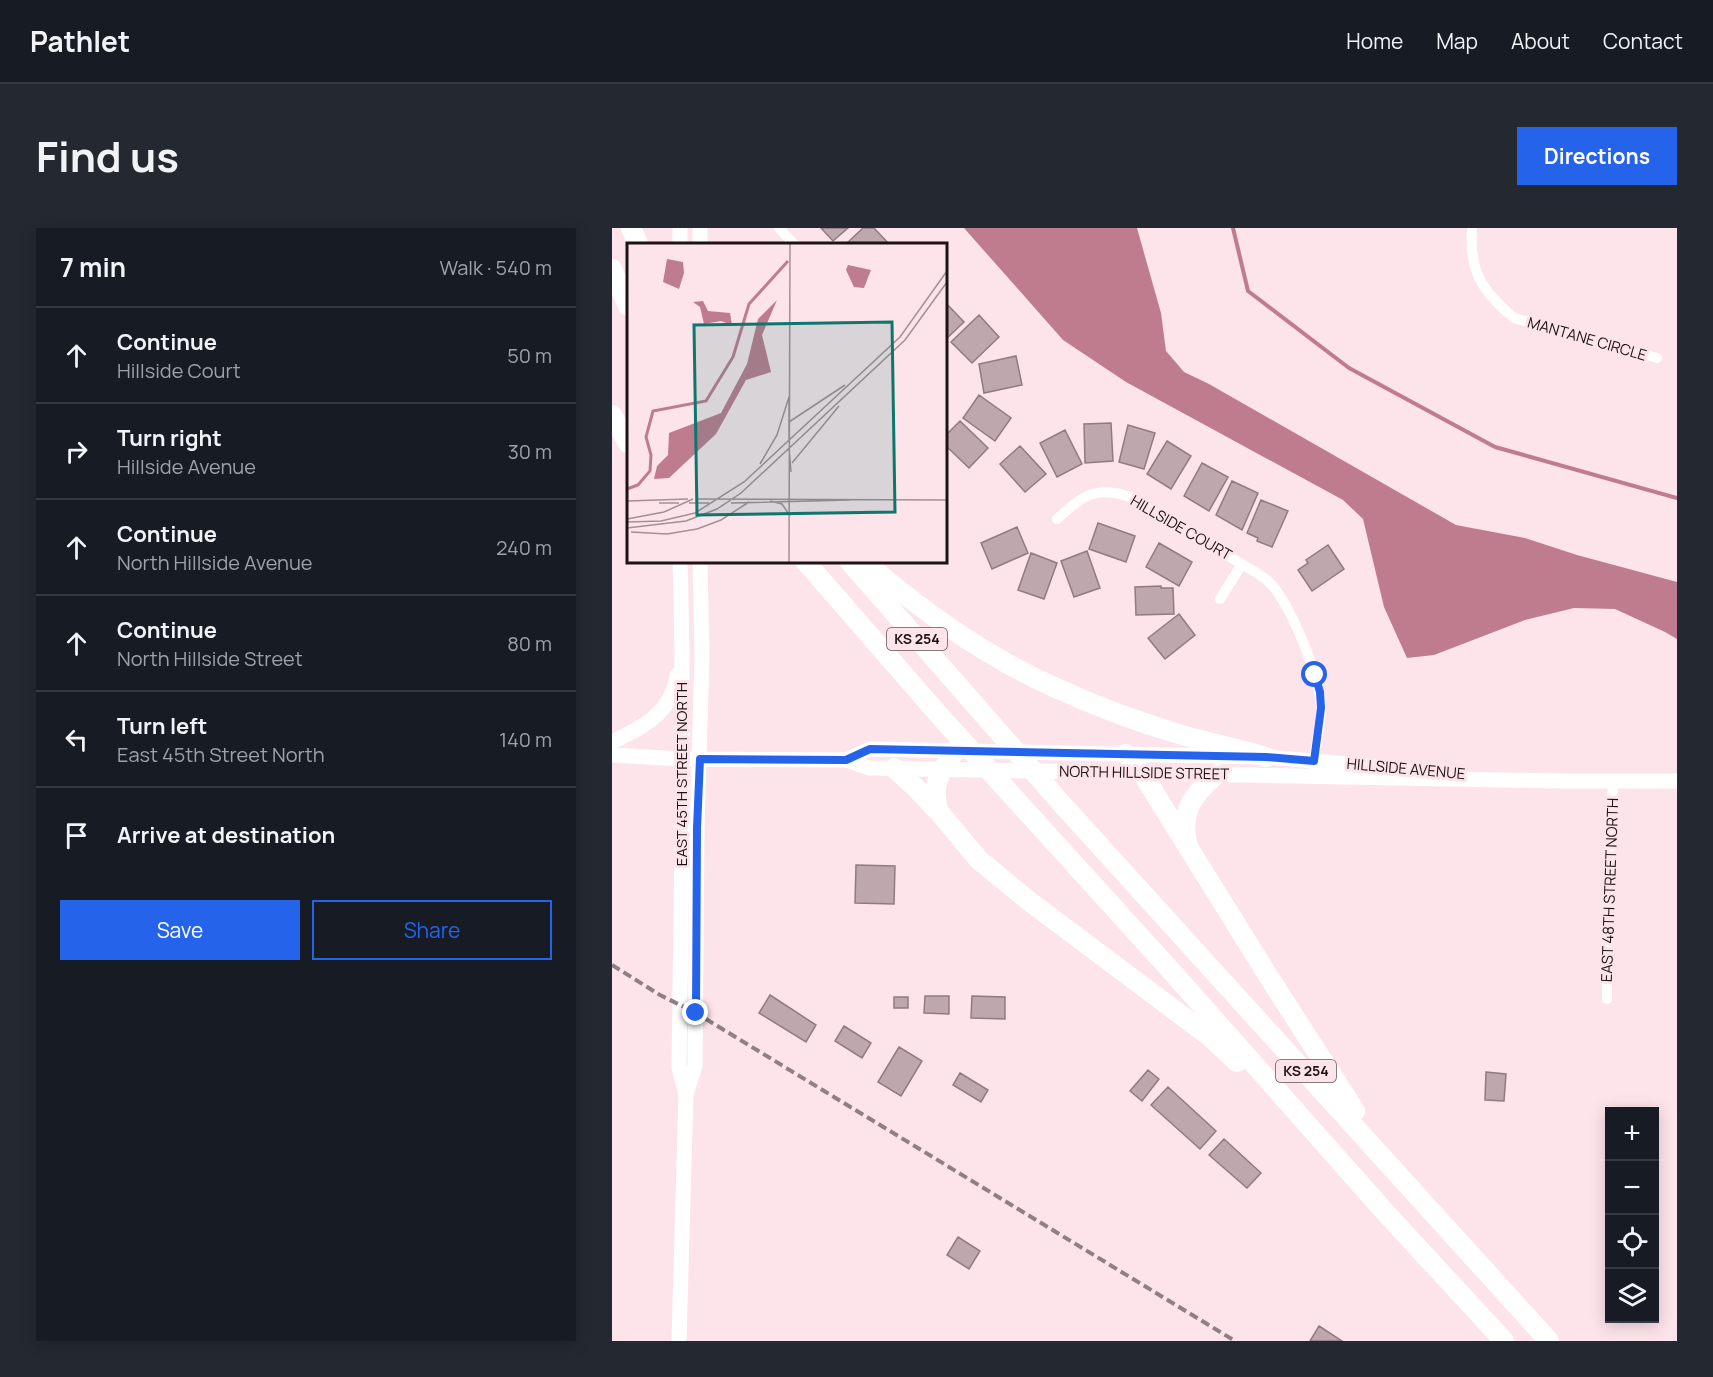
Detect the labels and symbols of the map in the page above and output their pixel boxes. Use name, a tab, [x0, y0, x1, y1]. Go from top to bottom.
inset map	[627, 243, 946, 562]
street label: MANTANE CIRCLE	[1525, 311, 1649, 366]
street label: HILLSIDE COURT	[1127, 490, 1236, 565]
road number: KS 254	[887, 628, 947, 650]
route start	[1301, 661, 1327, 687]
street label: EAST 45TH STREET NORTH	[671, 682, 692, 866]
street label: HILLSIDE AVENUE	[1346, 753, 1466, 784]
street label: NORTH HILLSIDE STREET	[1059, 761, 1229, 784]
street label: EAST 48TH STREET NORTH	[1596, 798, 1623, 982]
route end	[682, 999, 708, 1025]
road number: KS 254	[1276, 1060, 1336, 1082]

